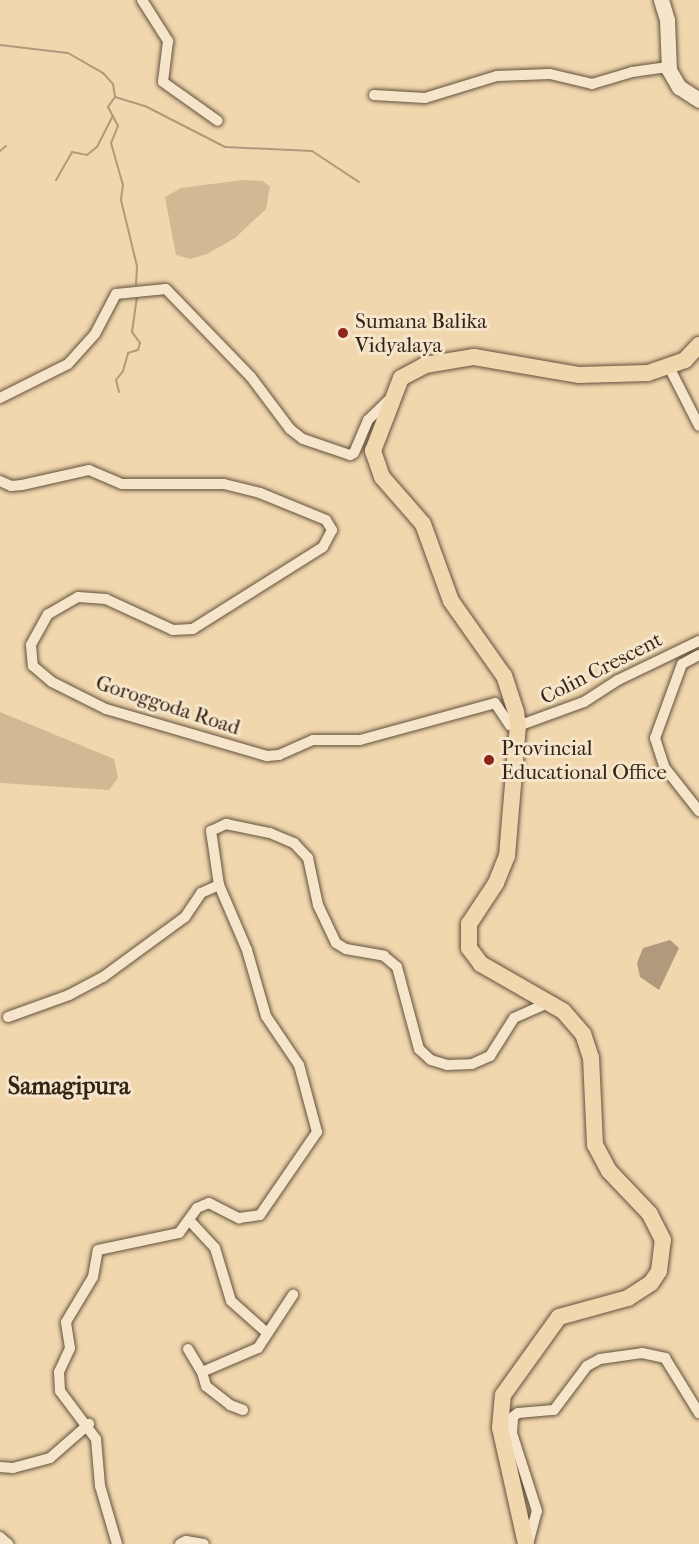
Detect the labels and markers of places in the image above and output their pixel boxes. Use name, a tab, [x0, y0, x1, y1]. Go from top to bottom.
place label: Sumana Balika Vidyalaya	[355, 308, 487, 358]
marker: Sumana Balika Vidyalaya	[336, 326, 350, 340]
place label: Provincial Educational Office	[501, 735, 667, 785]
marker: Provincial Educational Office	[482, 753, 496, 767]

